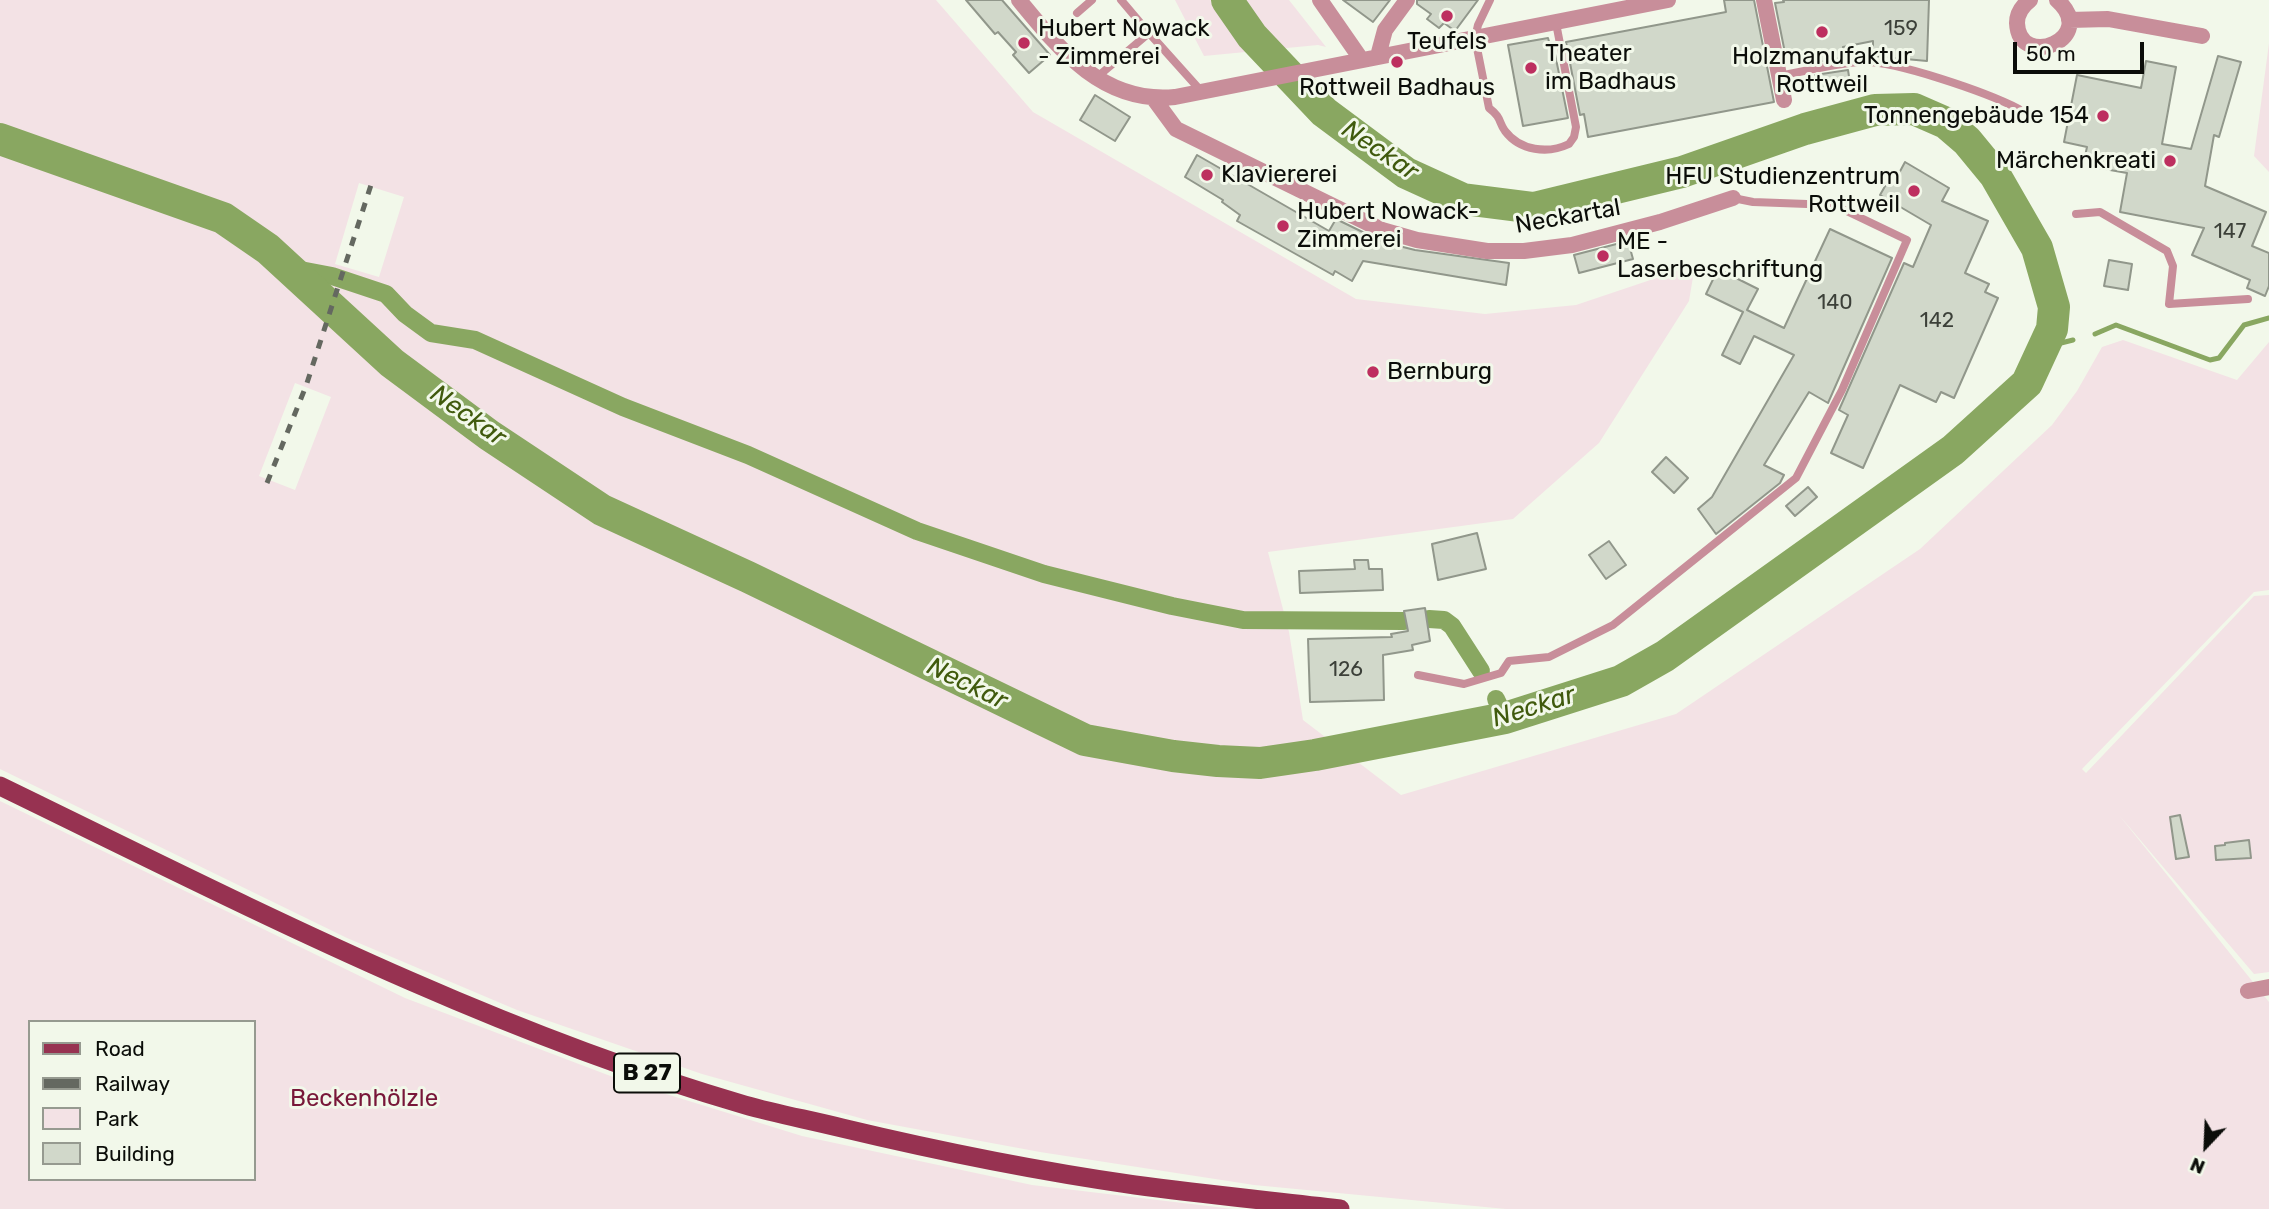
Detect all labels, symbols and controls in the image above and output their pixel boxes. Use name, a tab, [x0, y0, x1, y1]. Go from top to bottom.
marker: Teufels	[1439, 8, 1455, 24]
place label: Hubert Nowack - Zimmerei	[1038, 15, 1210, 71]
house number: 159	[1884, 16, 1918, 42]
marker: Holzmanufaktur Rottweil	[1814, 24, 1830, 40]
place label: Teufels	[1407, 28, 1487, 56]
scale bar	[2017, 28, 2148, 72]
marker: Hubert Nowack - Zimmerei	[1016, 35, 1032, 51]
place label: Theater im Badhaus	[1545, 40, 1676, 96]
text: 50 m	[2026, 41, 2076, 66]
place label: Holzmanufaktur Rottweil	[1732, 43, 1912, 99]
marker: Rottweil Badhaus	[1389, 54, 1405, 70]
marker: Theater im Badhaus	[1523, 60, 1539, 76]
place label: Rottweil Badhaus	[1299, 74, 1495, 102]
place label: Tonnengebäude 154	[1864, 102, 2089, 130]
marker: Tonnengebäude 154	[2095, 108, 2111, 124]
water label: Neckar	[1336, 114, 1424, 188]
place label: Märchenkreati	[1996, 147, 2156, 175]
marker: Märchenkreati	[2162, 153, 2178, 169]
place label: Klaviererei	[1221, 161, 1337, 189]
place label: HFU Studienzentrum Rottweil	[1665, 163, 1900, 219]
marker: Klaviererei	[1199, 167, 1215, 183]
marker: HFU Studienzentrum Rottweil	[1906, 183, 1922, 199]
street label: Neckartal	[1513, 194, 1623, 240]
place label: Hubert Nowack- Zimmerei	[1297, 198, 1479, 254]
marker: Hubert Nowack- Zimmerei	[1275, 218, 1291, 234]
house number: 147	[2214, 219, 2246, 245]
place label: ME - Laserbeschriftung	[1617, 228, 1823, 284]
marker: ME - Laserbeschriftung	[1595, 248, 1611, 264]
house number: 140	[1817, 290, 1853, 316]
house number: 142	[1920, 308, 1954, 334]
place label: Bernburg	[1387, 358, 1492, 386]
marker: Bernburg	[1365, 364, 1381, 380]
water label: Neckar	[424, 379, 512, 453]
water label: Neckar	[922, 651, 1012, 717]
house number: 126	[1329, 657, 1363, 683]
water label: Neckar	[1489, 680, 1579, 734]
legend	[28, 1020, 256, 1181]
text: Road	[95, 1036, 145, 1061]
road number: B 27	[614, 1054, 680, 1092]
text: Railway	[95, 1071, 170, 1096]
park label: Beckenhölzle	[290, 1085, 438, 1113]
text: Park	[95, 1106, 139, 1131]
north arrow	[2171, 1111, 2241, 1181]
text: Building	[95, 1141, 175, 1166]
text: N	[2187, 1153, 2208, 1179]

